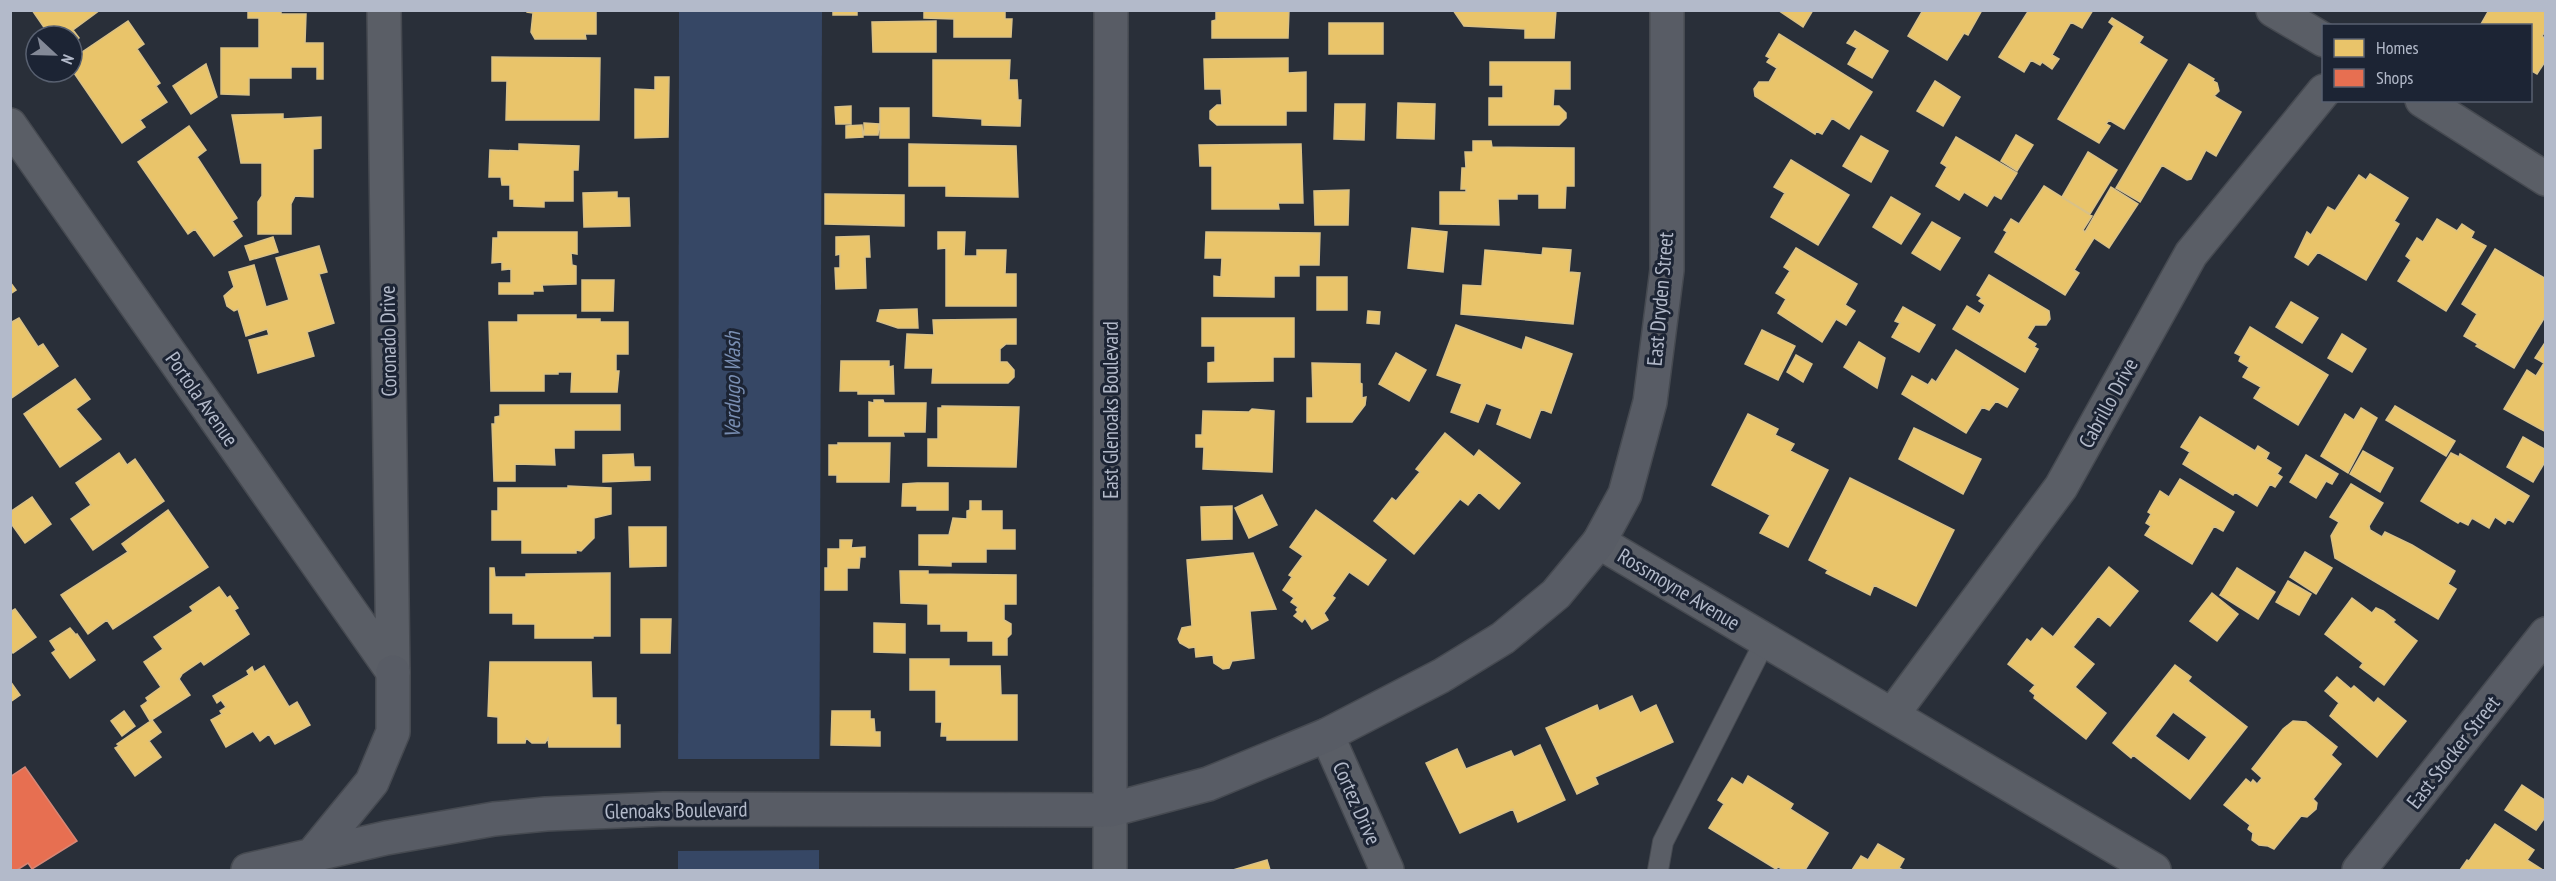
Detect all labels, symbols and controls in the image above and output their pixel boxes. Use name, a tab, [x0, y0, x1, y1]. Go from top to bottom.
north arrow	[24, 24, 84, 84]
legend	[2322, 24, 2532, 102]
text: Homes	[2376, 36, 2419, 59]
text: N	[57, 52, 79, 67]
text: Shops	[2376, 66, 2413, 89]
street label: East Dryden Street	[1641, 231, 1679, 367]
street label: Coronado Drive	[374, 285, 402, 397]
street label: East Glenoaks Boulevard	[1097, 321, 1124, 499]
water label: Verdugo Wash	[718, 330, 746, 438]
street label: Portola Avenue	[160, 347, 244, 451]
street label: Cabrillo Drive	[2072, 353, 2144, 453]
street label: Rossmoyne Avenue	[1613, 542, 1745, 636]
street label: East Stocker Street	[2400, 690, 2506, 814]
street label: Cortez Drive	[1327, 757, 1387, 849]
street label: Glenoaks Boulevard	[604, 795, 748, 825]

